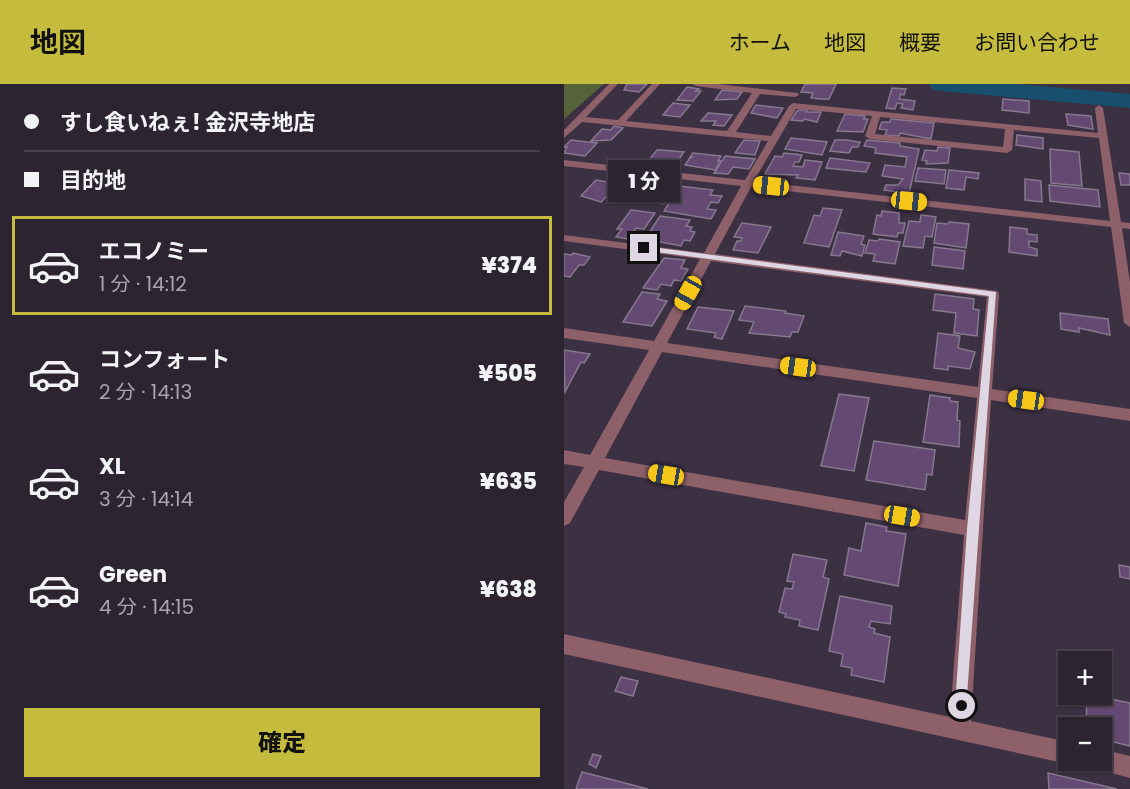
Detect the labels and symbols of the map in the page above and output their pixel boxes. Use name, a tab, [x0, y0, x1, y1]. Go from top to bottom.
callout: 1 分	[608, 161, 680, 203]
car	[752, 175, 790, 197]
car	[890, 190, 928, 212]
route end	[630, 234, 657, 261]
car	[671, 273, 705, 313]
car	[779, 356, 817, 378]
car	[1007, 389, 1045, 411]
car	[647, 463, 685, 487]
car	[883, 504, 921, 528]
route start	[948, 692, 975, 719]

